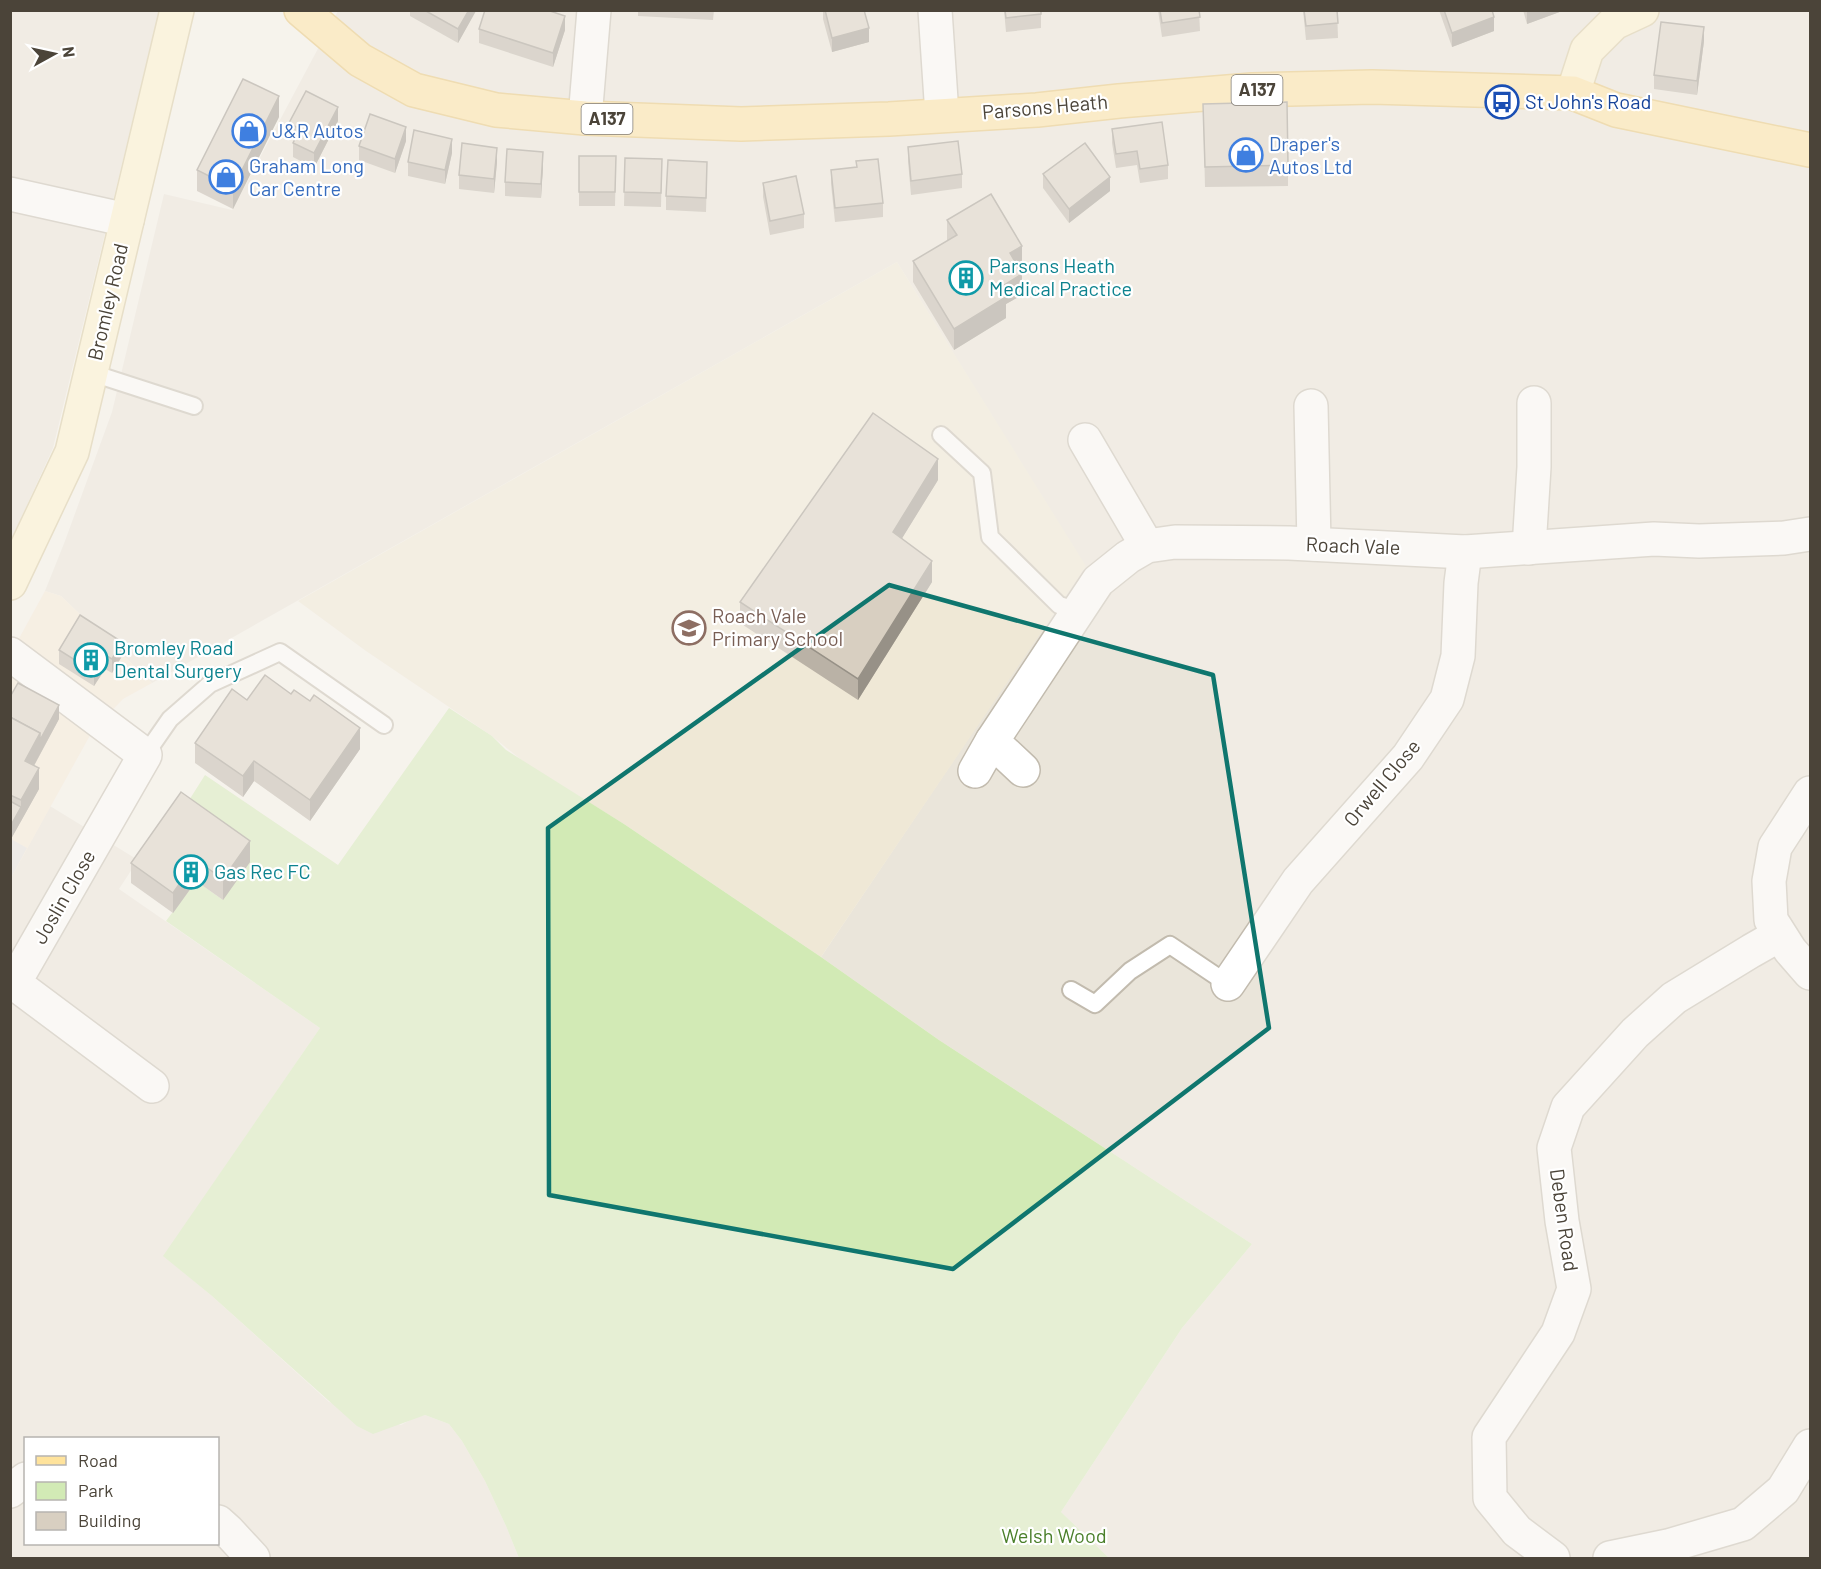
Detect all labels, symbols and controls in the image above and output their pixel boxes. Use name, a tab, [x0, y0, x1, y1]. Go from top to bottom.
north arrow	[24, 24, 84, 84]
text: N	[59, 45, 79, 58]
road number: A137	[1232, 75, 1282, 105]
bus stop icon: St John's Road	[1484, 84, 1520, 120]
street label: Parsons Heath	[981, 89, 1109, 123]
place label: St John's Road	[1525, 89, 1651, 113]
road number: A137	[582, 104, 632, 134]
shop icon: J&R Autos	[231, 113, 267, 149]
place label: J&R Autos	[272, 118, 363, 142]
place label: Draper's Autos Ltd	[1269, 131, 1352, 178]
shop icon: Draper's Autos Ltd	[1228, 137, 1264, 173]
place label: Graham Long Car Centre	[249, 153, 364, 200]
shop icon: Graham Long Car Centre	[208, 159, 244, 195]
street label: Bromley Road	[82, 241, 132, 363]
place label: Parsons Heath Medical Practice	[989, 253, 1132, 300]
building icon: Parsons Heath Medical Practice	[948, 260, 984, 296]
street label: Roach Vale	[1305, 531, 1401, 559]
place label: Roach Vale Primary School	[712, 603, 843, 650]
school or university icon: Roach Vale Primary School	[671, 610, 707, 646]
place label: Bromley Road Dental Surgery	[114, 635, 242, 682]
building icon: Bromley Road Dental Surgery	[73, 642, 109, 678]
street label: Orwell Close	[1338, 734, 1425, 831]
street label: Joslin Close	[27, 845, 100, 948]
building icon: Gas Rec FC	[173, 854, 209, 890]
place label: Gas Rec FC	[214, 859, 311, 883]
street label: Deben Road	[1546, 1167, 1584, 1273]
legend	[24, 1437, 219, 1545]
text: Road	[78, 1449, 118, 1471]
text: Park	[78, 1479, 113, 1501]
text: Building	[78, 1509, 141, 1531]
park label: Welsh Wood	[1001, 1523, 1107, 1547]

